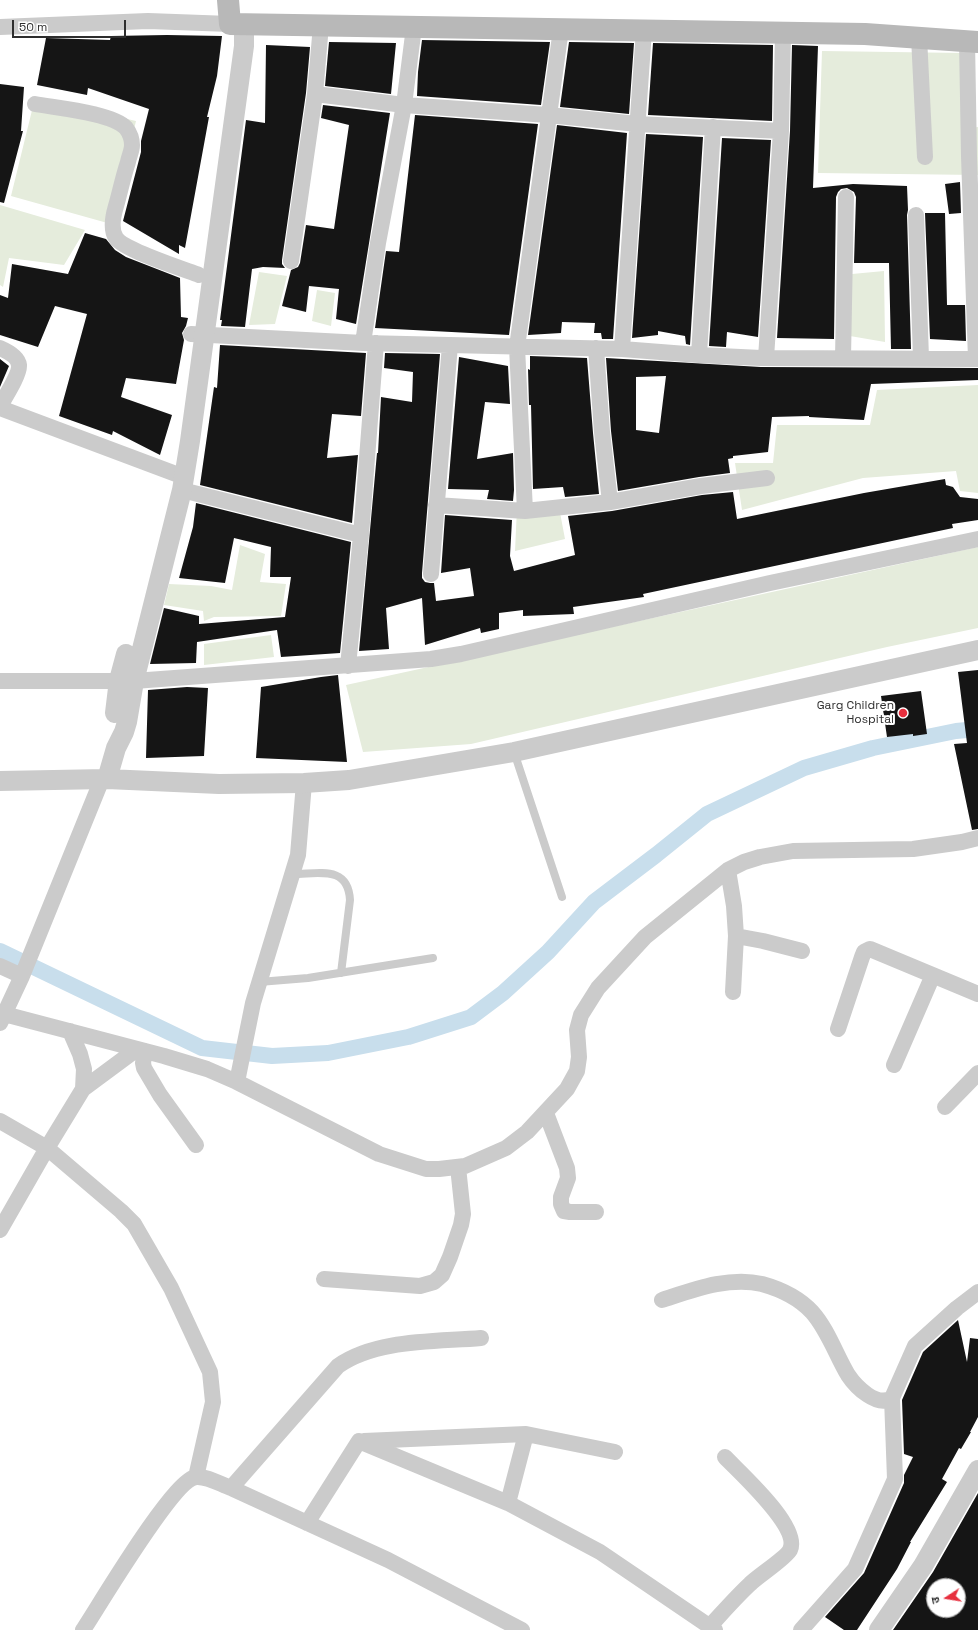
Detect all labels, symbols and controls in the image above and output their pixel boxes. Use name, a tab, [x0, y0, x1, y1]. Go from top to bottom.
scale bar	[14, 12, 128, 38]
text: 50 m	[19, 19, 47, 35]
place label: Garg Children Hospital	[817, 699, 894, 727]
marker: Garg Children Hospital	[897, 707, 909, 719]
north arrow	[926, 1578, 966, 1618]
text: उ	[928, 1596, 943, 1605]

